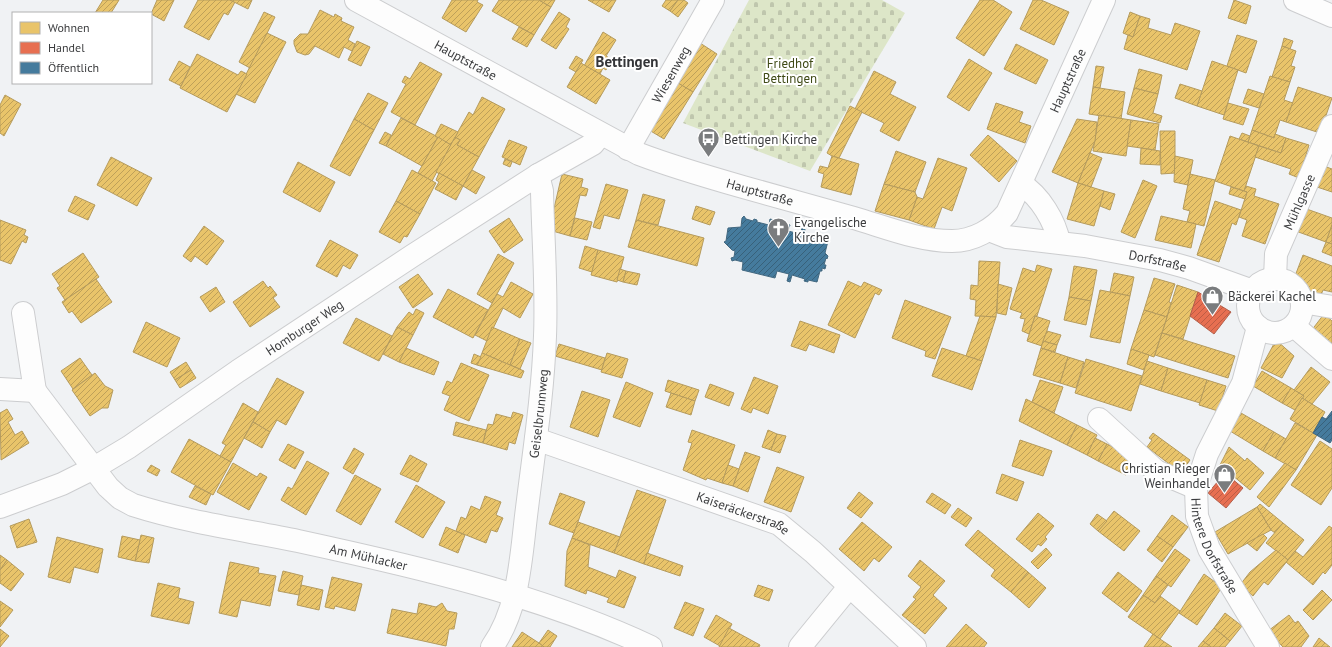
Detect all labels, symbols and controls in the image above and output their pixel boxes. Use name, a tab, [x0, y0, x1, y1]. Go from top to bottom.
legend	[12, 12, 152, 84]
text: Wohnen	[48, 20, 90, 35]
street label: Hauptstraße	[432, 36, 500, 84]
text: Handel	[48, 40, 85, 55]
street label: Wiesenweg	[648, 43, 694, 106]
street label: Hauptstraße	[1045, 46, 1089, 115]
district label: Bettingen	[596, 52, 658, 71]
park label: Friedhof Bettingen	[763, 55, 817, 87]
text: Öffentlich	[48, 60, 99, 75]
bus stop icon: Bettingen Kirche	[696, 126, 722, 159]
place label: Bettingen Kirche	[724, 131, 817, 148]
street label: Mühlgasse	[1279, 171, 1319, 232]
street label: Hauptstraße	[725, 174, 795, 209]
place label: Evangelische Kirche	[794, 214, 867, 246]
church icon: Evangelische Kirche	[765, 216, 791, 249]
street label: Dorfstraße	[1127, 246, 1189, 275]
shop icon: Bäckerei Kachel	[1199, 283, 1225, 316]
place label: Bäckerei Kachel	[1228, 288, 1316, 305]
street label: Homburger Weg	[262, 295, 346, 359]
street label: Geiselbrunnweg	[525, 368, 552, 459]
place label: Christian Rieger Weinhandel	[1121, 460, 1211, 492]
shop icon: Christian Rieger Weinhandel	[1212, 462, 1238, 495]
street label: Kaiseräckerstraße	[694, 487, 794, 538]
street label: Hintere Dorfstraße	[1188, 497, 1242, 597]
street label: Am Mühlacker	[328, 540, 410, 574]

